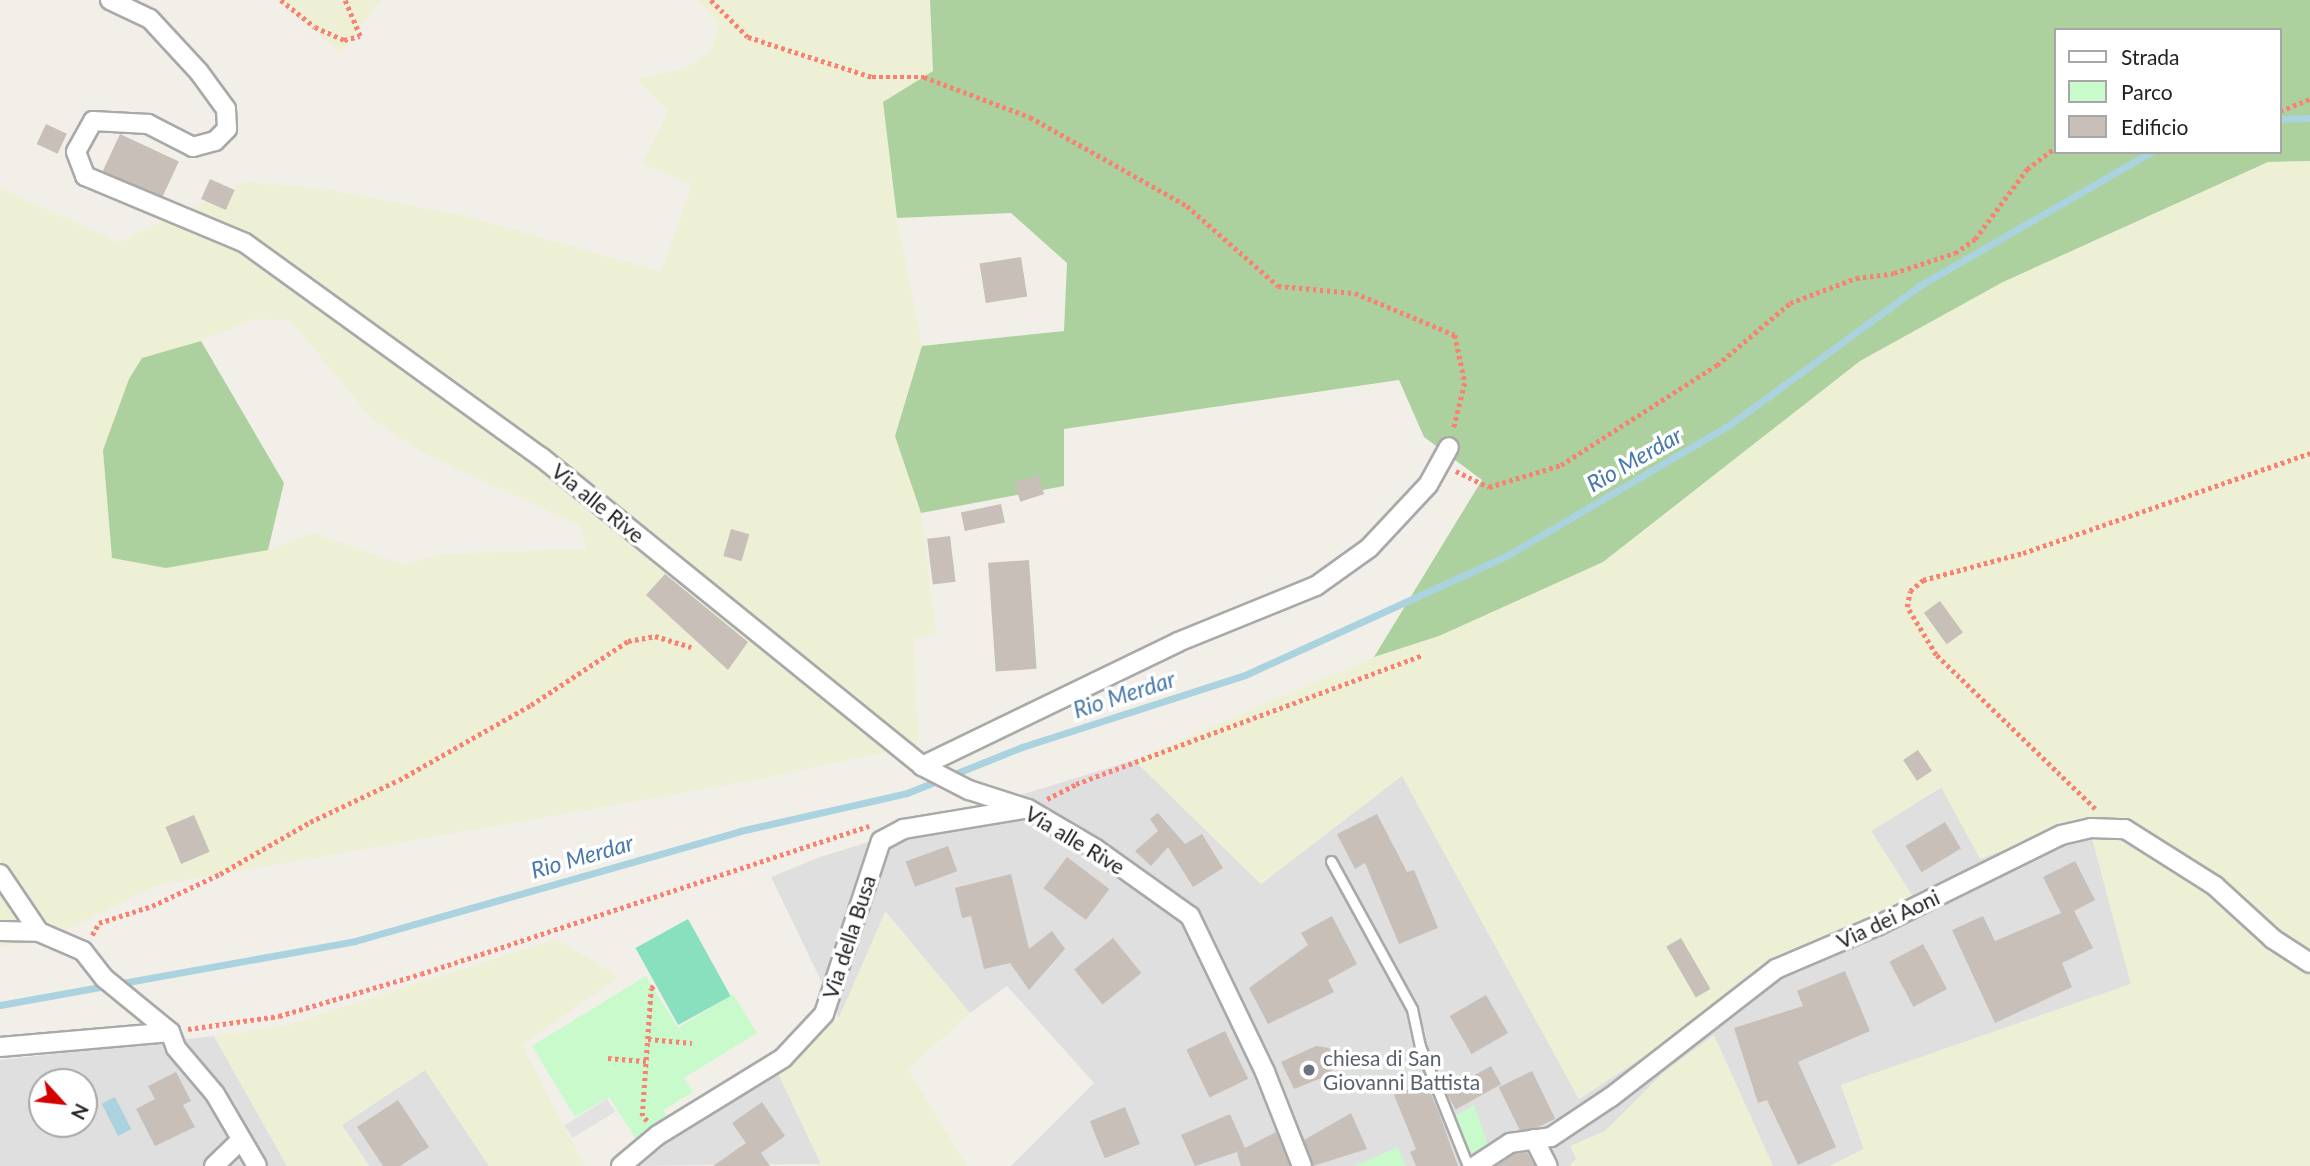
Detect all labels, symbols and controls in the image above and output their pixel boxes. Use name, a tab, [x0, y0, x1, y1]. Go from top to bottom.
legend	[2054, 28, 2282, 154]
text: Strada	[2121, 44, 2180, 69]
text: Parco	[2121, 79, 2173, 104]
text: Edificio	[2121, 114, 2188, 139]
water label: Rio Merdar	[1581, 421, 1687, 497]
street label: Via alle Rive	[547, 458, 649, 548]
water label: Rio Merdar	[1070, 665, 1178, 723]
street label: Via alle Rive	[1021, 800, 1129, 880]
water label: Rio Merdar	[527, 828, 637, 884]
street label: Via della Busa	[817, 872, 881, 1002]
street label: Via dei Aoni	[1832, 884, 1944, 954]
place label: chiesa di San Giovanni Battista	[1323, 1045, 1480, 1095]
marker: chiesa di San Giovanni Battista	[1301, 1062, 1317, 1078]
north arrow	[28, 1068, 98, 1138]
text: N	[67, 1100, 94, 1124]

